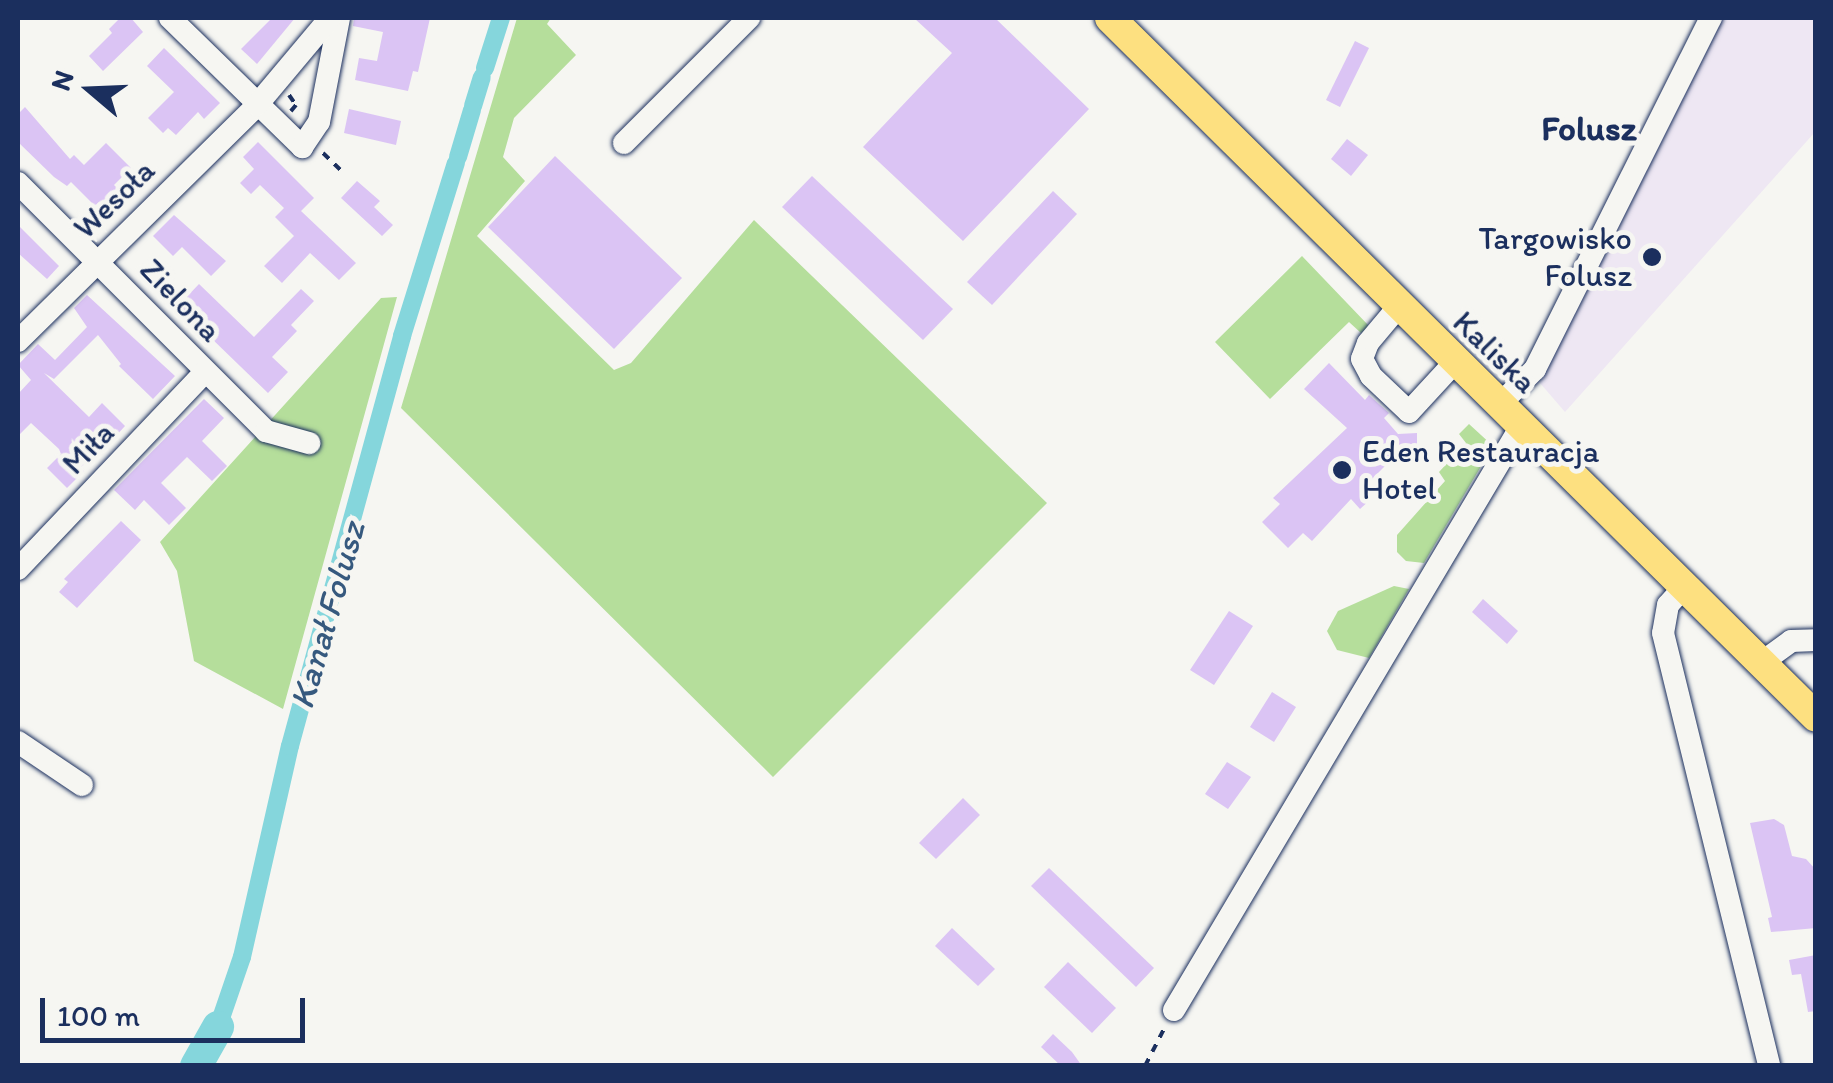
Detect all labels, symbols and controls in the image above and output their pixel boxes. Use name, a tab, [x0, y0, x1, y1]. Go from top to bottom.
north arrow	[40, 40, 140, 140]
text: N	[42, 66, 81, 95]
district label: Folusz	[1541, 107, 1637, 149]
street label: Wesoła	[65, 151, 163, 247]
place label: Targowisko Folusz	[1478, 220, 1632, 295]
marker: Targowisko Folusz	[1641, 246, 1663, 268]
street label: Zielona	[132, 250, 230, 350]
street label: Kaliska	[1445, 303, 1545, 401]
street label: Miła	[54, 414, 122, 482]
place label: Eden Restauracja Hotel	[1362, 433, 1599, 508]
marker: Eden Restauracja Hotel	[1331, 459, 1353, 481]
water label: Kanał Folusz	[280, 517, 374, 713]
scale bar	[45, 978, 310, 1040]
text: 100 m	[57, 997, 140, 1034]

